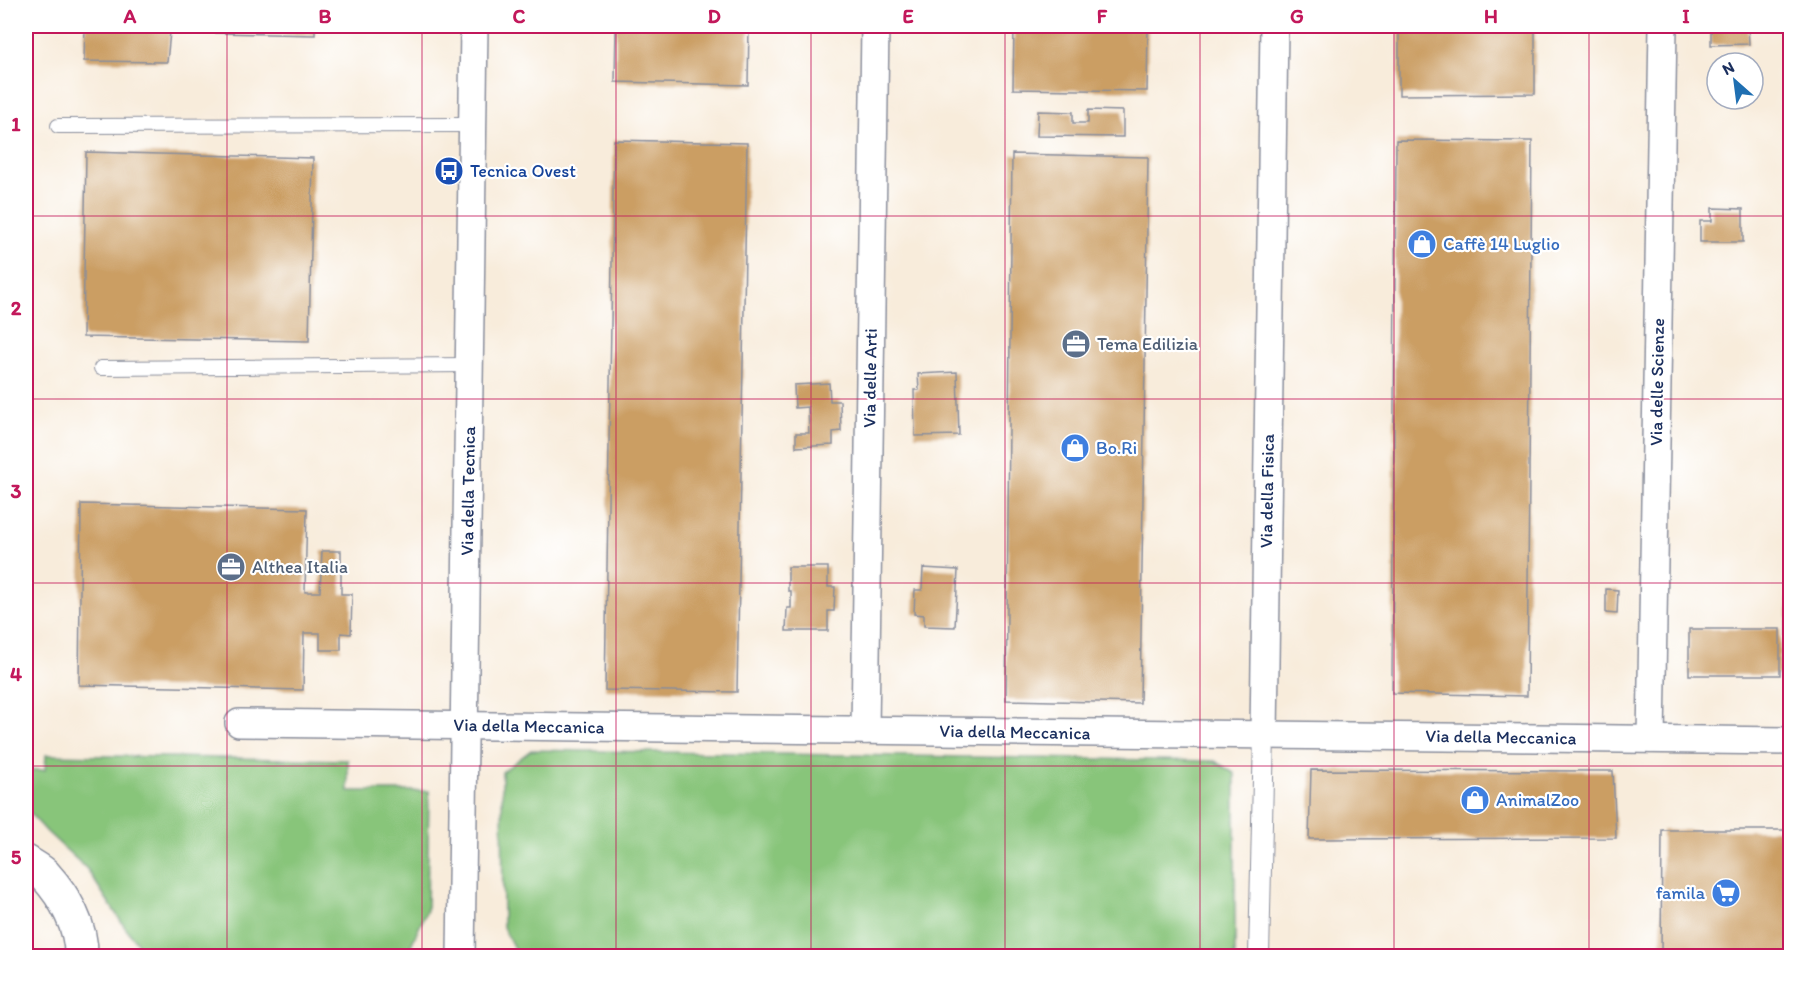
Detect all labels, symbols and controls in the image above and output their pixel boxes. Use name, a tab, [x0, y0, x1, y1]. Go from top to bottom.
text: A	[123, 4, 137, 28]
text: B	[319, 4, 332, 28]
text: C	[513, 4, 526, 28]
text: D	[707, 4, 721, 28]
text: E	[902, 4, 914, 28]
text: F	[1097, 4, 1108, 28]
text: G	[1290, 4, 1304, 28]
text: H	[1484, 4, 1498, 28]
text: I	[1682, 4, 1690, 28]
north arrow	[1705, 51, 1765, 111]
text: N	[1719, 57, 1737, 79]
text: 1	[11, 112, 21, 136]
bus stop icon: Tecnica Ovest	[433, 155, 465, 187]
place label: Tecnica Ovest	[470, 160, 576, 182]
shop icon: Caffè 14 Luglio	[1406, 228, 1438, 260]
place label: Caffè 14 Luglio	[1443, 233, 1560, 255]
text: 2	[11, 296, 22, 320]
street label: Via delle Scienze	[1645, 318, 1669, 446]
street label: Via delle Arti	[858, 328, 882, 428]
office icon: Tema Edilizia	[1060, 328, 1092, 360]
place label: Tema Edilizia	[1097, 333, 1199, 355]
street label: Via della Tecnica	[456, 425, 480, 556]
shop icon: Bo.Ri	[1059, 432, 1091, 464]
street label: Via della Fisica	[1255, 433, 1279, 548]
place label: Bo.Ri	[1096, 437, 1137, 459]
text: 3	[11, 479, 22, 503]
office icon: Althea Italia	[215, 551, 247, 583]
place label: Althea Italia	[252, 556, 348, 578]
text: 4	[10, 662, 22, 686]
street label: Via della Meccanica	[453, 714, 605, 738]
street label: Via della Meccanica	[939, 720, 1091, 744]
street label: Via della Meccanica	[1425, 725, 1577, 749]
shop icon: AnimalZoo	[1459, 784, 1491, 816]
place label: AnimalZoo	[1496, 789, 1579, 811]
text: 5	[11, 845, 22, 869]
supermarket icon: famila	[1710, 877, 1742, 909]
place label: famila	[1656, 882, 1706, 904]

